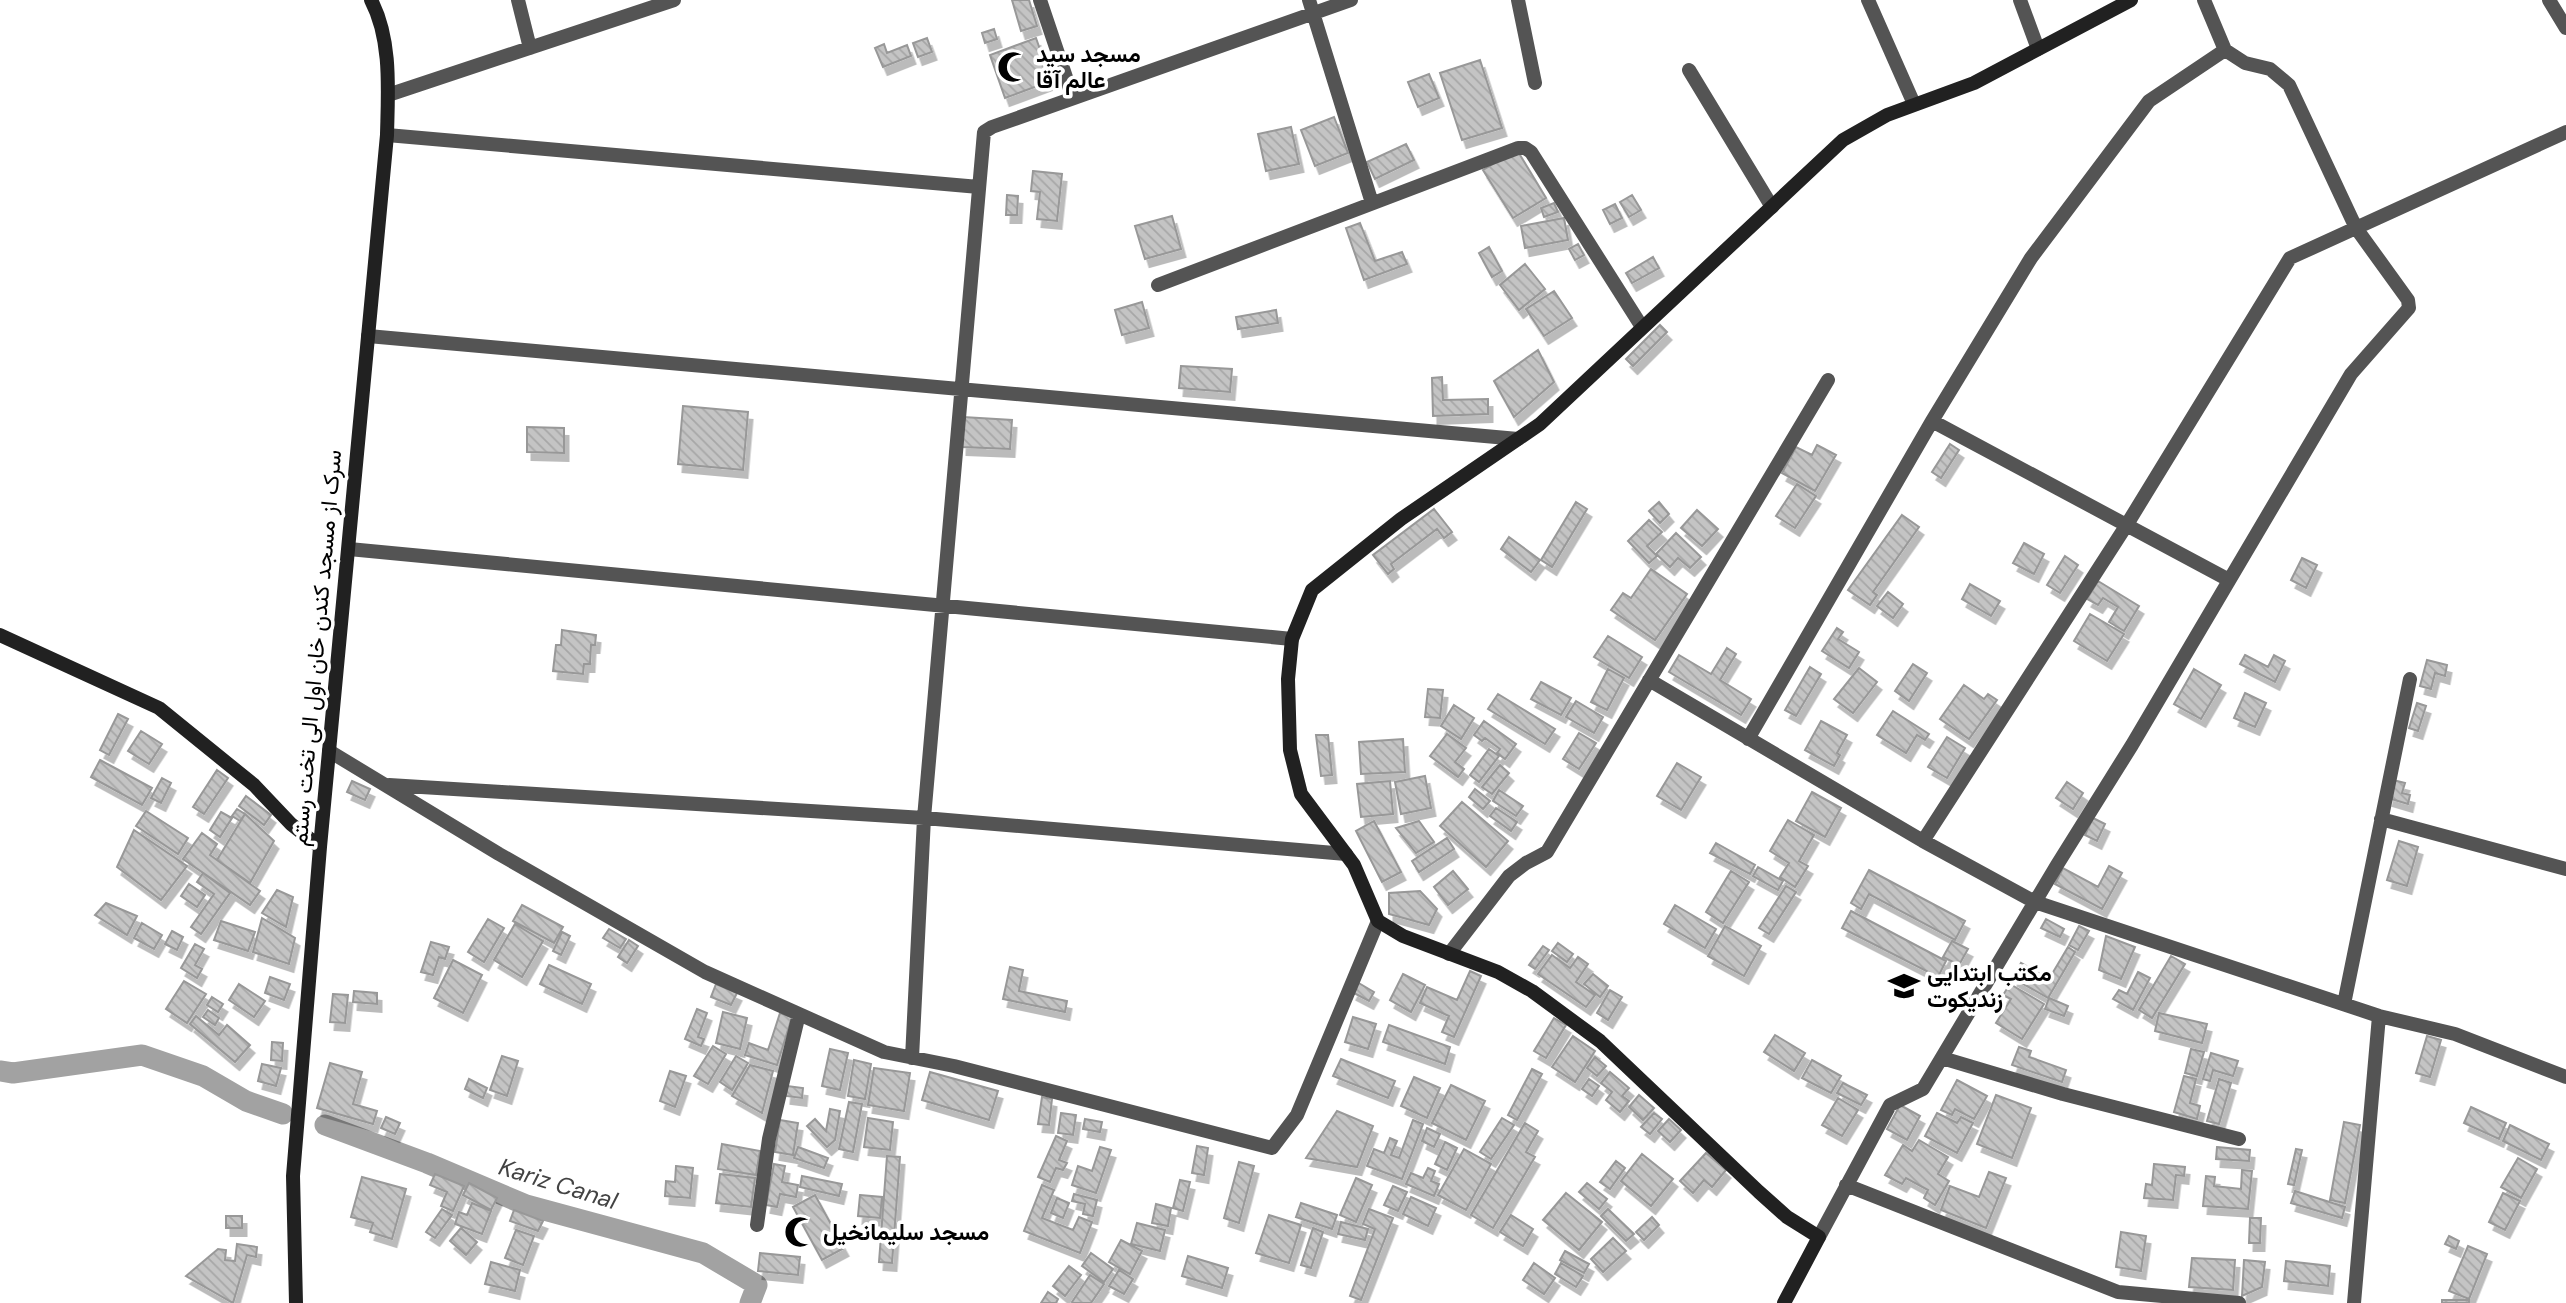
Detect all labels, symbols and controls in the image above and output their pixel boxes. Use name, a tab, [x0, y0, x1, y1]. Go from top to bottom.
place label: مسجد سید عالم آقا	[1036, 39, 1141, 95]
mosque icon: مسجد سید عالم آقا	[996, 50, 1030, 84]
street label: سرک از مسجد کندن خان اول الی تخت رستم	[284, 449, 348, 847]
place label: مکتب ابتدایی زندیکوت	[1927, 958, 2052, 1014]
school or university icon: مکتب ابتدایی زندیکوت	[1887, 969, 1921, 1003]
water label: Kariz Canal	[495, 1151, 622, 1216]
mosque icon: مسجد سلیمانخیل	[783, 1215, 817, 1249]
place label: مسجد سلیمانخیل	[823, 1217, 989, 1247]

